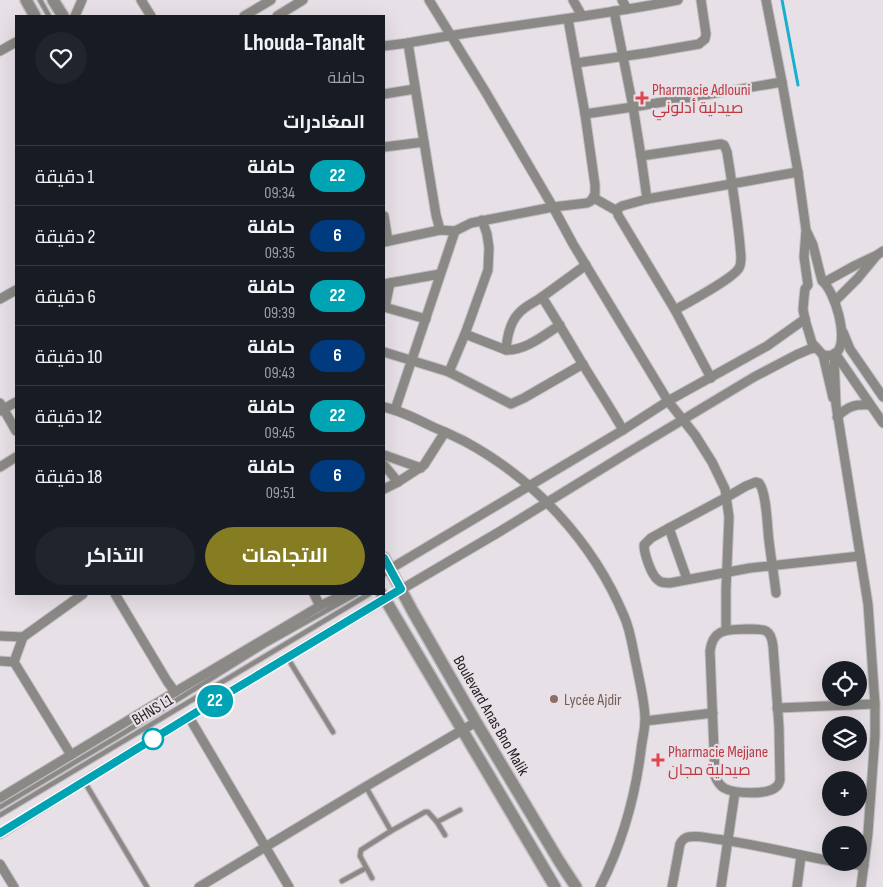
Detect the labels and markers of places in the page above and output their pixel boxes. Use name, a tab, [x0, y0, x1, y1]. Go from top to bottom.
place label: Pharmacie Adlouni صيدلية أدلوني	[652, 81, 751, 121]
marker: Pharmacie Adlouni صيدلية أدلوني	[636, 92, 648, 104]
place label: Lycée Ajdir	[564, 691, 622, 710]
marker: Lycée Ajdir	[548, 693, 560, 705]
unlabelled marker	[142, 728, 164, 750]
place label: Pharmacie Mejjane صيدلية مجان	[668, 743, 768, 780]
marker: Pharmacie Mejjane صيدلية مجان	[652, 754, 664, 766]

